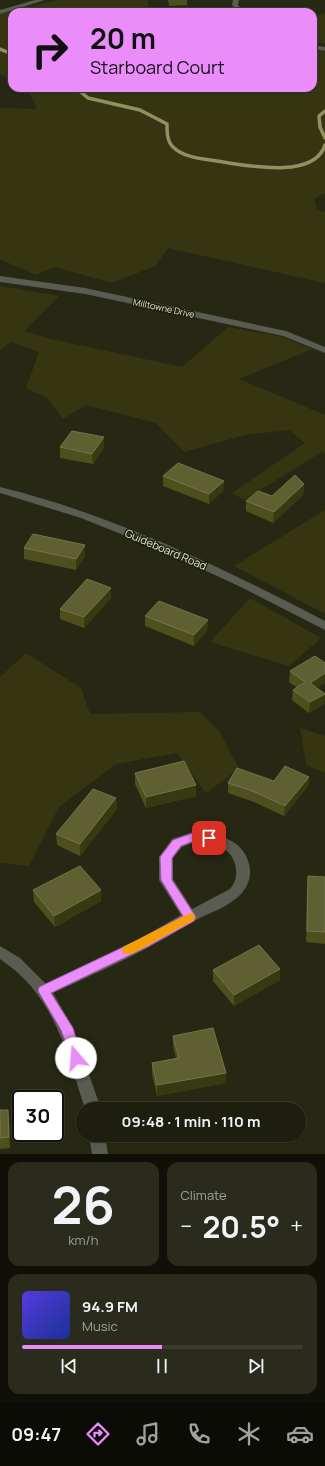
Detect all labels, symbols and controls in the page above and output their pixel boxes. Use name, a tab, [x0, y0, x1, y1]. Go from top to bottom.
text: 20 m	[90, 19, 156, 57]
icon: right	[24, 24, 76, 76]
text: Starboard Court	[90, 55, 225, 79]
street label: Milltowne Drive	[132, 295, 196, 321]
street label: Guideboard Road	[123, 525, 209, 573]
pin	[192, 821, 226, 855]
icon: arrive	[198, 827, 220, 849]
position arrow	[55, 1037, 97, 1079]
speed limit sign: 30	[12, 1090, 64, 1142]
text: 09:48 · 1 min · 110 m	[122, 1111, 260, 1132]
text: 26	[52, 1169, 115, 1240]
text: Climate	[181, 1186, 227, 1204]
text: 20.5°	[202, 1206, 280, 1247]
text: −	[181, 1211, 192, 1241]
text: +	[290, 1211, 303, 1241]
text: km/h	[68, 1231, 98, 1249]
text: 94.9 FM	[82, 1296, 138, 1317]
text: Music	[82, 1317, 118, 1335]
icon: previous	[58, 1355, 80, 1377]
icon: pause	[151, 1355, 173, 1377]
icon: next	[245, 1355, 267, 1377]
icon: directions	[84, 1420, 112, 1448]
icon: music	[134, 1420, 162, 1448]
icon: phone	[185, 1420, 213, 1448]
icon: climate	[235, 1420, 263, 1448]
icon: car	[286, 1420, 314, 1448]
text: 09:47	[11, 1422, 61, 1446]

